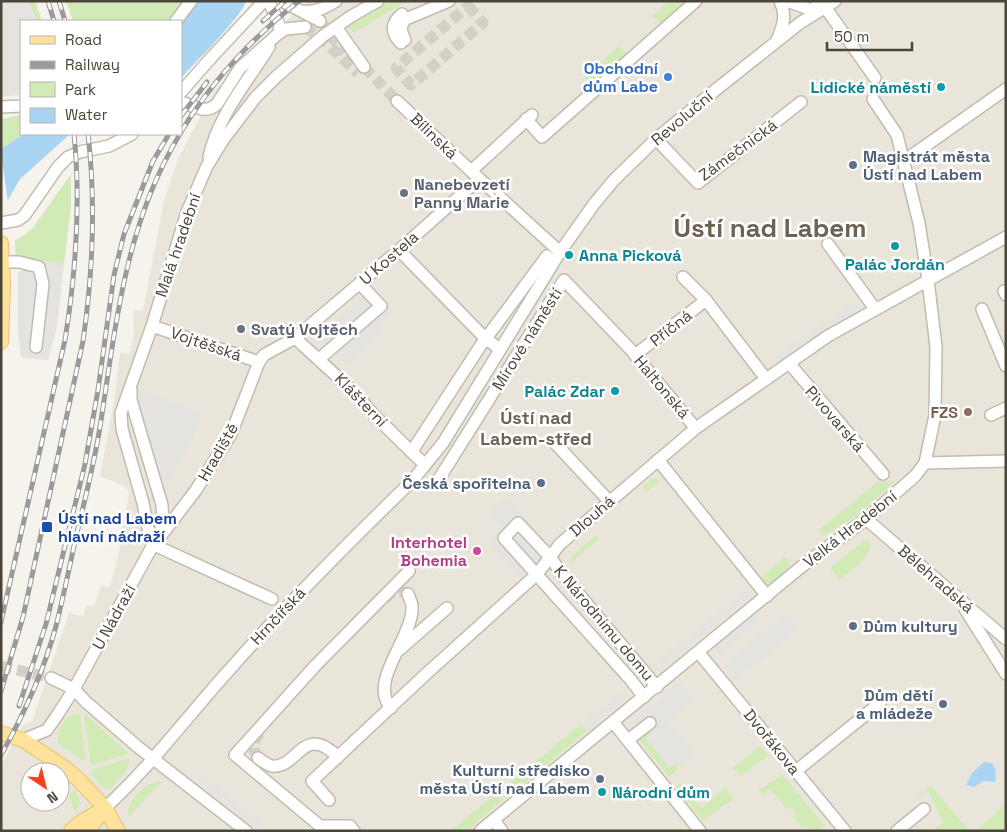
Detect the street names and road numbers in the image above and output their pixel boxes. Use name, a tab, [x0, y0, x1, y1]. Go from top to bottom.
street label: Revoluční	[647, 86, 717, 150]
street label: Bílinská	[406, 108, 462, 164]
street label: Zámečnická	[695, 114, 781, 186]
street label: Malá hradební	[150, 190, 206, 300]
street label: U Kostela	[355, 226, 423, 290]
street label: Mírové náměstí	[487, 284, 567, 394]
street label: Příčná	[646, 305, 696, 351]
street label: Vojtěšská	[168, 322, 244, 366]
street label: Haltonská	[629, 351, 695, 423]
street label: Klášterní	[330, 368, 392, 432]
street label: Pivovarská	[801, 382, 869, 456]
street label: Hradiště	[193, 419, 243, 485]
street label: Velká Hradební	[799, 486, 901, 572]
street label: Dlouhá	[565, 491, 619, 541]
street label: Bělehradská	[894, 540, 978, 618]
street label: K Národnímu domu	[550, 561, 658, 685]
street label: U Nádraží	[87, 580, 141, 654]
street label: Hrnčířská	[246, 583, 310, 649]
street label: Dvořákova	[739, 705, 805, 779]

